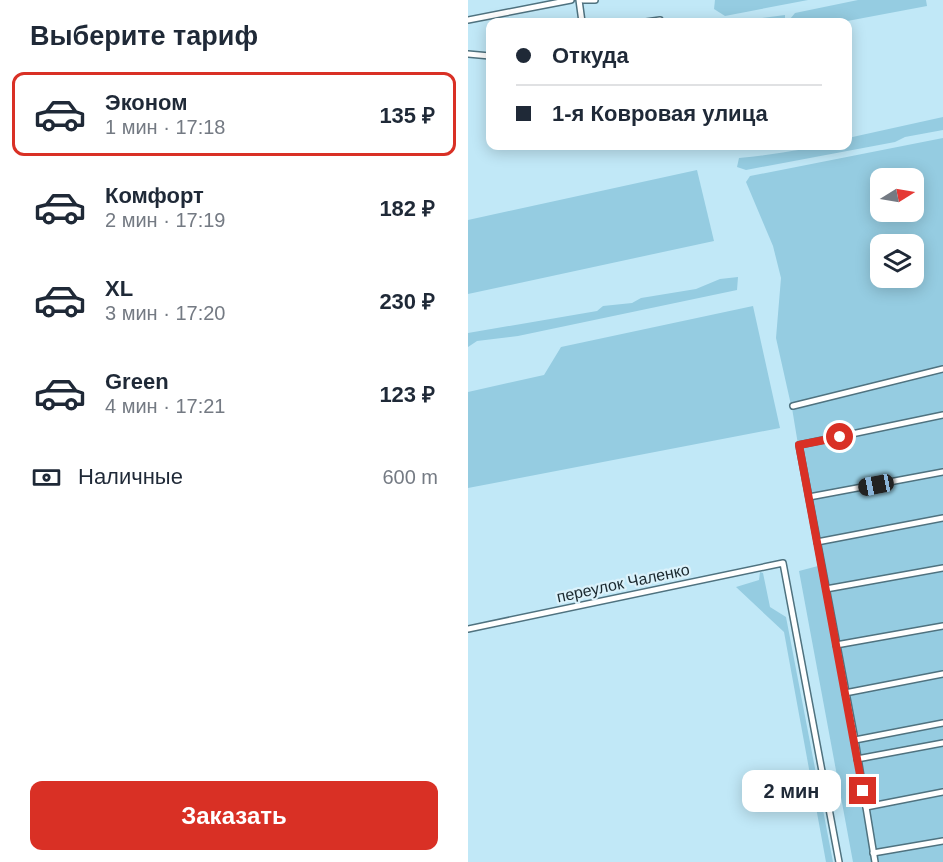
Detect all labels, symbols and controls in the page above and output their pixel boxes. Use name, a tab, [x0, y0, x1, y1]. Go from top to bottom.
text: Выберите тариф	[30, 21, 258, 51]
text: Откуда	[552, 43, 629, 68]
icon: car	[33, 87, 87, 141]
text: Эконом	[105, 90, 188, 115]
text: 1-я Ковровая улица	[552, 101, 768, 126]
text: 135 ₽	[379, 103, 435, 128]
text: 1 мин · 17:18	[105, 116, 225, 138]
north arrow	[870, 168, 924, 222]
map controls	[870, 168, 924, 288]
icon: car	[33, 180, 87, 234]
text: Комфорт	[105, 183, 204, 208]
text: 182 ₽	[379, 196, 435, 221]
text: 2 мин · 17:19	[105, 209, 225, 231]
button: layers	[870, 234, 924, 288]
icon: car	[33, 273, 87, 327]
text: XL	[105, 276, 133, 301]
text: 230 ₽	[379, 289, 435, 314]
text: 3 мин · 17:20	[105, 302, 225, 324]
icon: car	[33, 366, 87, 420]
text: Green	[105, 369, 169, 394]
text: 123 ₽	[379, 382, 435, 407]
text: 4 мин · 17:21	[105, 395, 225, 417]
route start	[826, 423, 853, 450]
icon: cash	[30, 461, 63, 494]
text: Наличные	[78, 464, 183, 489]
text: 600 m	[382, 466, 438, 488]
car	[857, 473, 895, 497]
street label: переулок Чаленко	[555, 561, 691, 605]
callout: 2 мин	[743, 770, 842, 812]
route end	[849, 777, 876, 804]
text: 2 мин	[764, 780, 819, 802]
button: Заказать	[30, 781, 438, 850]

